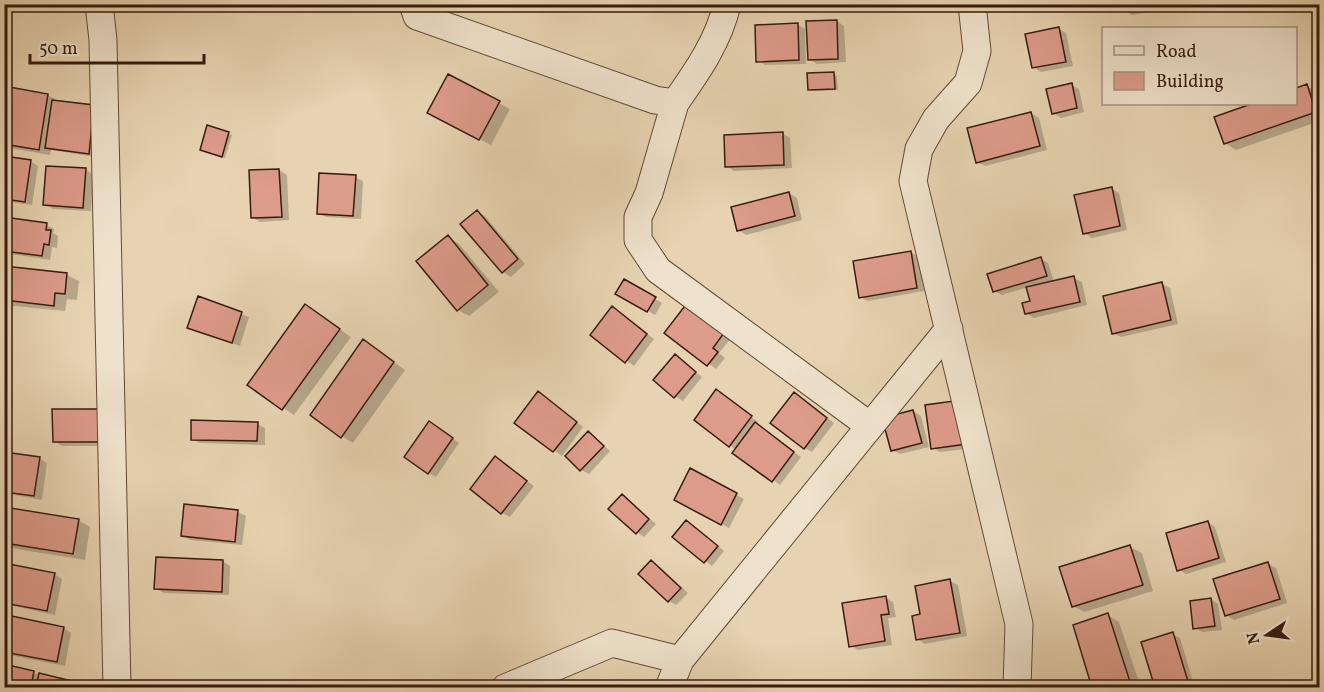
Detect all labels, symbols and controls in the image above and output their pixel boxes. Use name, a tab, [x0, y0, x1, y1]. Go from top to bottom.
scale bar	[30, 27, 204, 65]
legend	[1102, 27, 1297, 105]
text: 50 m	[39, 37, 78, 62]
text: Road	[1156, 40, 1197, 65]
text: Building	[1156, 70, 1224, 95]
north arrow	[1237, 605, 1297, 665]
text: N	[1242, 629, 1266, 646]

